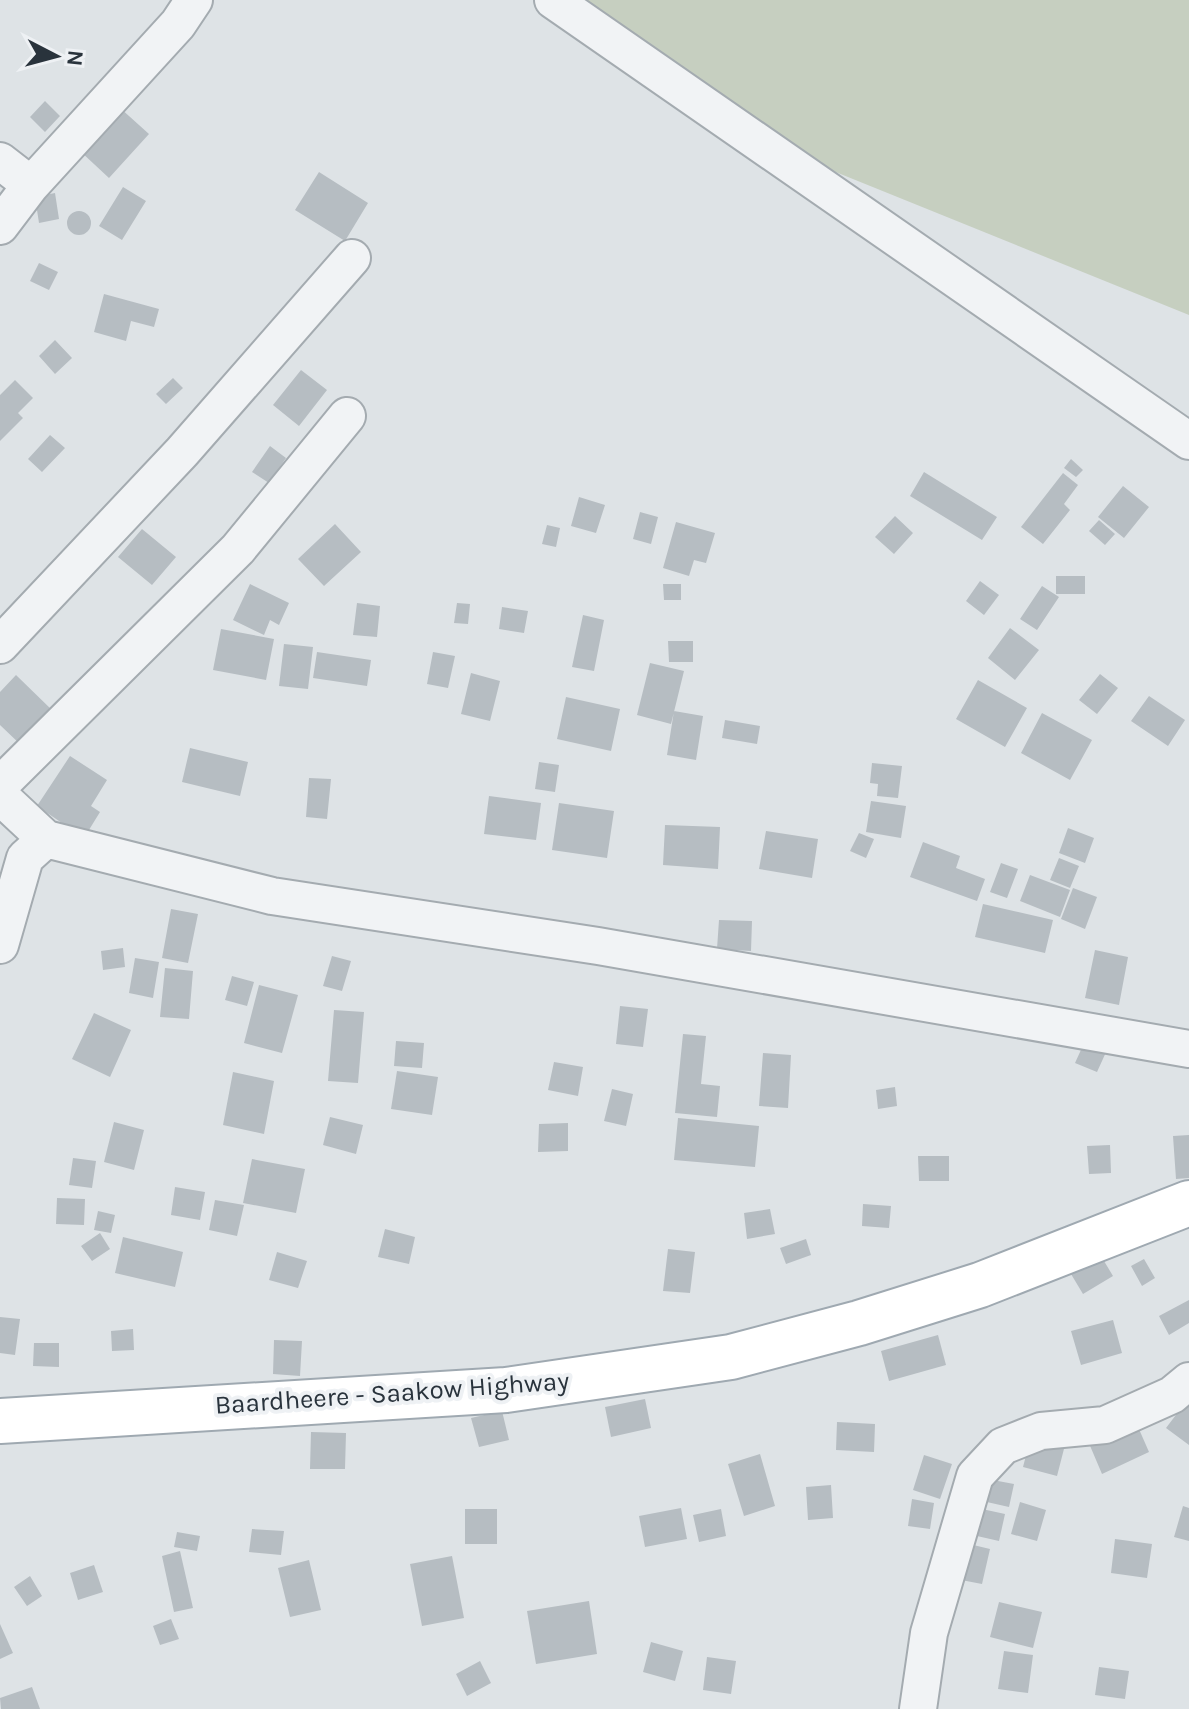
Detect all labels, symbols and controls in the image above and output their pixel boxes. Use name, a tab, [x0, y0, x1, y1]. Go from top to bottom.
north arrow	[16, 16, 96, 96]
text: N	[61, 49, 89, 67]
street label: Baardheere - Saakow Highway	[214, 1365, 570, 1421]

